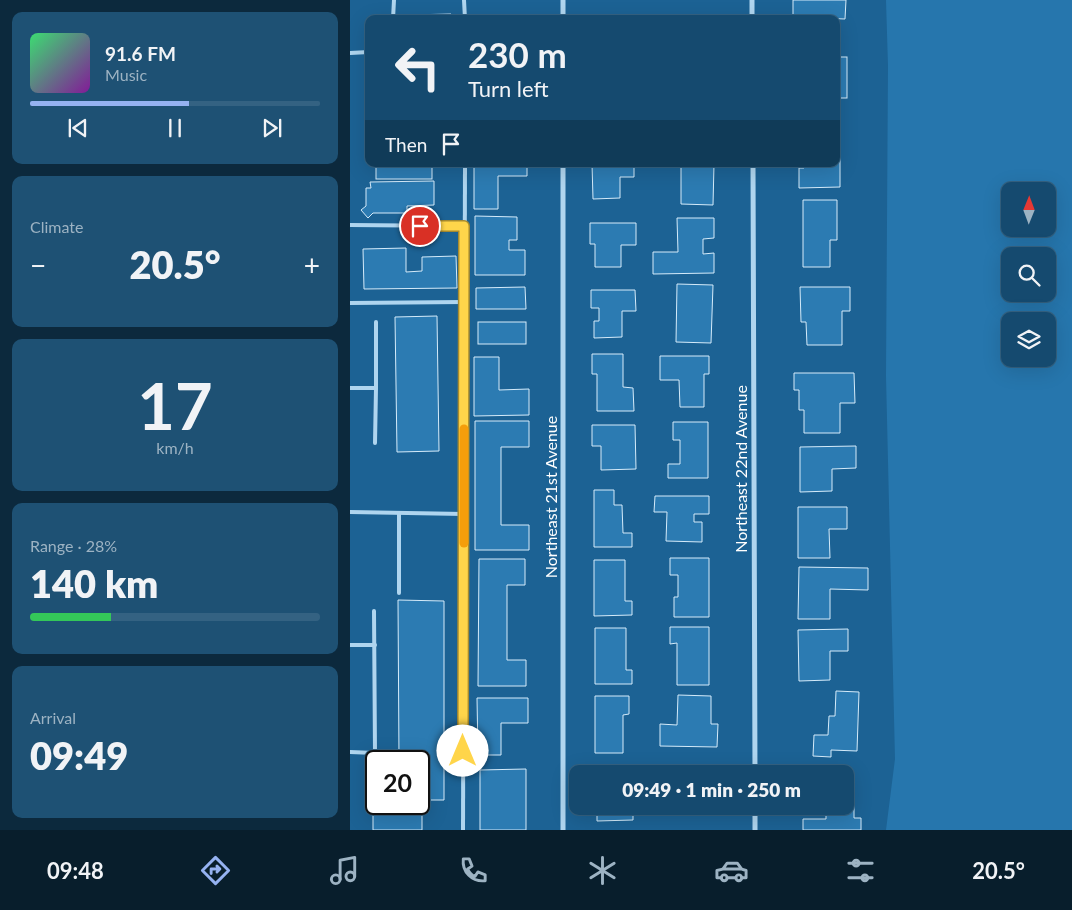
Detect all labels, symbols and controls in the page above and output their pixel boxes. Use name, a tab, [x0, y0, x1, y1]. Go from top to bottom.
text: 230 m	[468, 33, 567, 75]
icon: left	[385, 35, 450, 100]
text: 91.6 FM	[105, 42, 176, 65]
text: Music	[105, 65, 147, 84]
text: Turn left	[468, 75, 549, 102]
icon: previous	[64, 114, 92, 142]
icon: pause	[161, 114, 189, 142]
icon: next	[258, 114, 286, 142]
icon: arrive	[437, 130, 465, 158]
text: Then	[385, 133, 427, 156]
north arrow	[1001, 182, 1056, 238]
map controls	[1001, 182, 1056, 367]
pin	[399, 205, 441, 247]
icon: arrive	[406, 212, 434, 240]
text: Climate	[30, 217, 83, 236]
text: 20.5°	[129, 241, 221, 287]
button: search	[1001, 247, 1056, 302]
text: −	[30, 248, 46, 282]
text: +	[304, 248, 320, 282]
button: layers	[1001, 312, 1056, 367]
text: 17	[137, 366, 213, 444]
street label: Northeast 22nd Avenue	[731, 385, 750, 553]
street label: Northeast 21st Avenue	[541, 416, 560, 578]
text: km/h	[156, 438, 194, 457]
text: Range · 28%	[30, 536, 117, 555]
text: 140 km	[30, 560, 158, 606]
text: Arrival	[30, 708, 76, 727]
position arrow	[436, 724, 488, 776]
text: 09:49	[30, 732, 128, 778]
speed limit sign: 20	[365, 750, 430, 815]
text: 09:49 · 1 min · 250 m	[622, 778, 801, 801]
icon: directions	[198, 853, 233, 888]
icon: music	[327, 853, 362, 888]
icon: phone	[456, 853, 491, 888]
icon: climate	[585, 853, 620, 888]
icon: car	[714, 853, 749, 888]
icon: filters	[843, 853, 878, 888]
text: 09:48	[47, 857, 104, 884]
text: 20.5°	[972, 857, 1025, 884]

